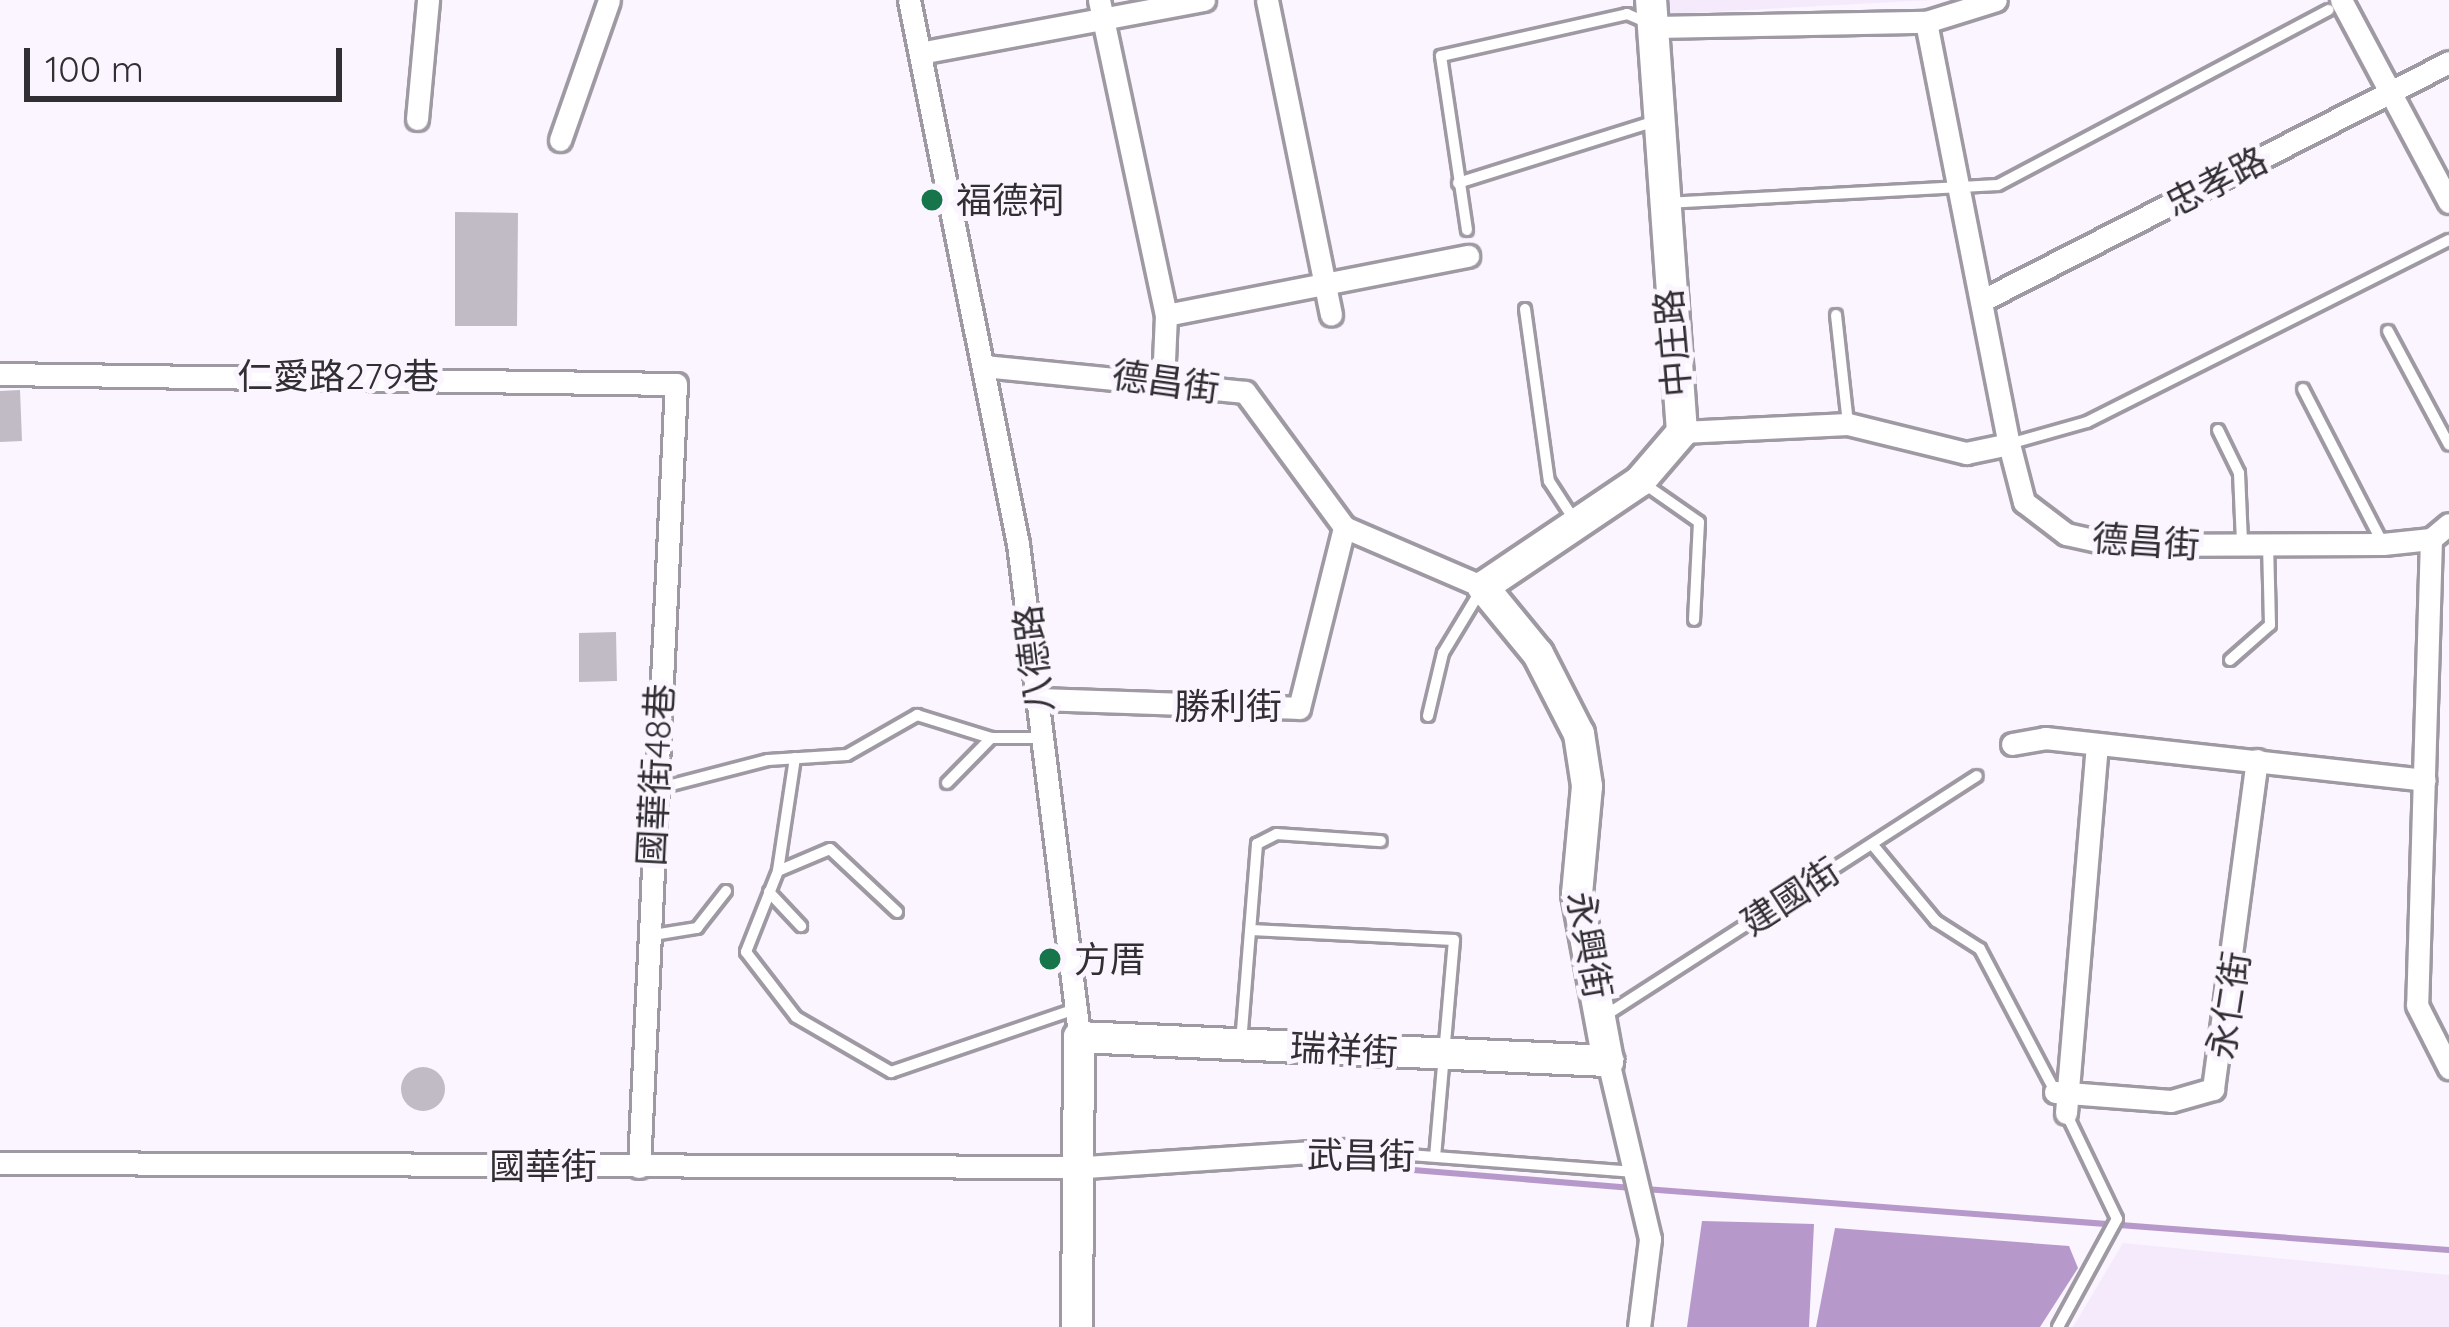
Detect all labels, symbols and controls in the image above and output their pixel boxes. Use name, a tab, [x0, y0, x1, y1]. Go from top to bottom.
scale bar	[30, 24, 348, 98]
text: 100 m	[45, 46, 144, 91]
street label: 忠孝路	[2158, 137, 2274, 225]
place label: 福德祠	[956, 178, 1064, 222]
marker: 福德祠	[919, 187, 945, 213]
street label: 中庄路	[1646, 287, 1698, 399]
street label: 德昌街	[1110, 352, 1222, 410]
street label: 仁愛路279巷	[237, 354, 439, 398]
street label: 德昌街	[2091, 516, 2201, 566]
street label: 八德路	[1005, 603, 1061, 715]
street label: 國華街48巷	[629, 683, 681, 867]
street label: 勝利街	[1174, 684, 1282, 728]
street label: 建國街	[1733, 848, 1847, 944]
street label: 永興街	[1559, 888, 1621, 1002]
place label: 方厝	[1074, 937, 1146, 981]
marker: 方厝	[1037, 946, 1063, 972]
street label: 永仁街	[2198, 948, 2258, 1062]
street label: 瑞祥街	[1289, 1025, 1399, 1073]
street label: 武昌街	[1307, 1132, 1415, 1178]
street label: 國華街	[489, 1144, 597, 1188]

